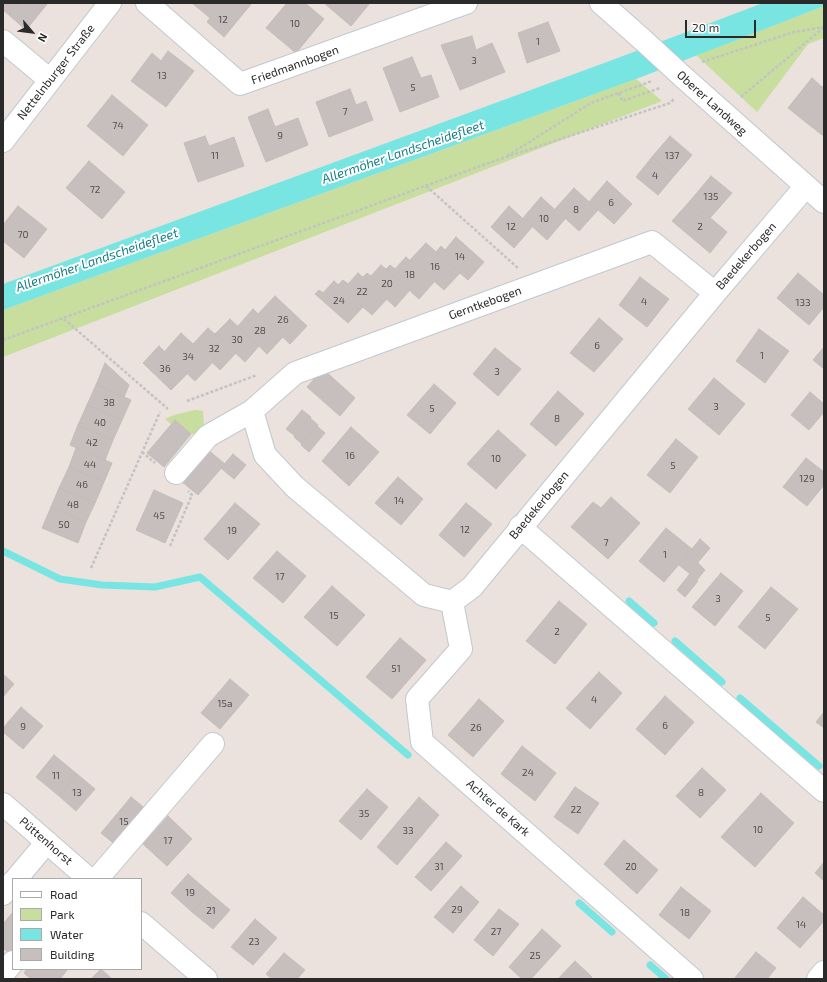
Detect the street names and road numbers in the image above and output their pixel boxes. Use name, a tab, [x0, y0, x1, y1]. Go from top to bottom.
street label: Nettelnburger Straße	[14, 21, 98, 123]
street label: Friedmannbogen	[249, 42, 341, 88]
street label: Oberer Landweg	[674, 68, 750, 138]
street label: Baedekerbogen	[713, 219, 779, 293]
street label: Gerntkebogen	[447, 283, 523, 323]
street label: Baedekerbogen	[506, 468, 572, 542]
street label: Achter de Kark	[463, 777, 533, 839]
street label: Püttenhorst	[16, 814, 76, 868]

